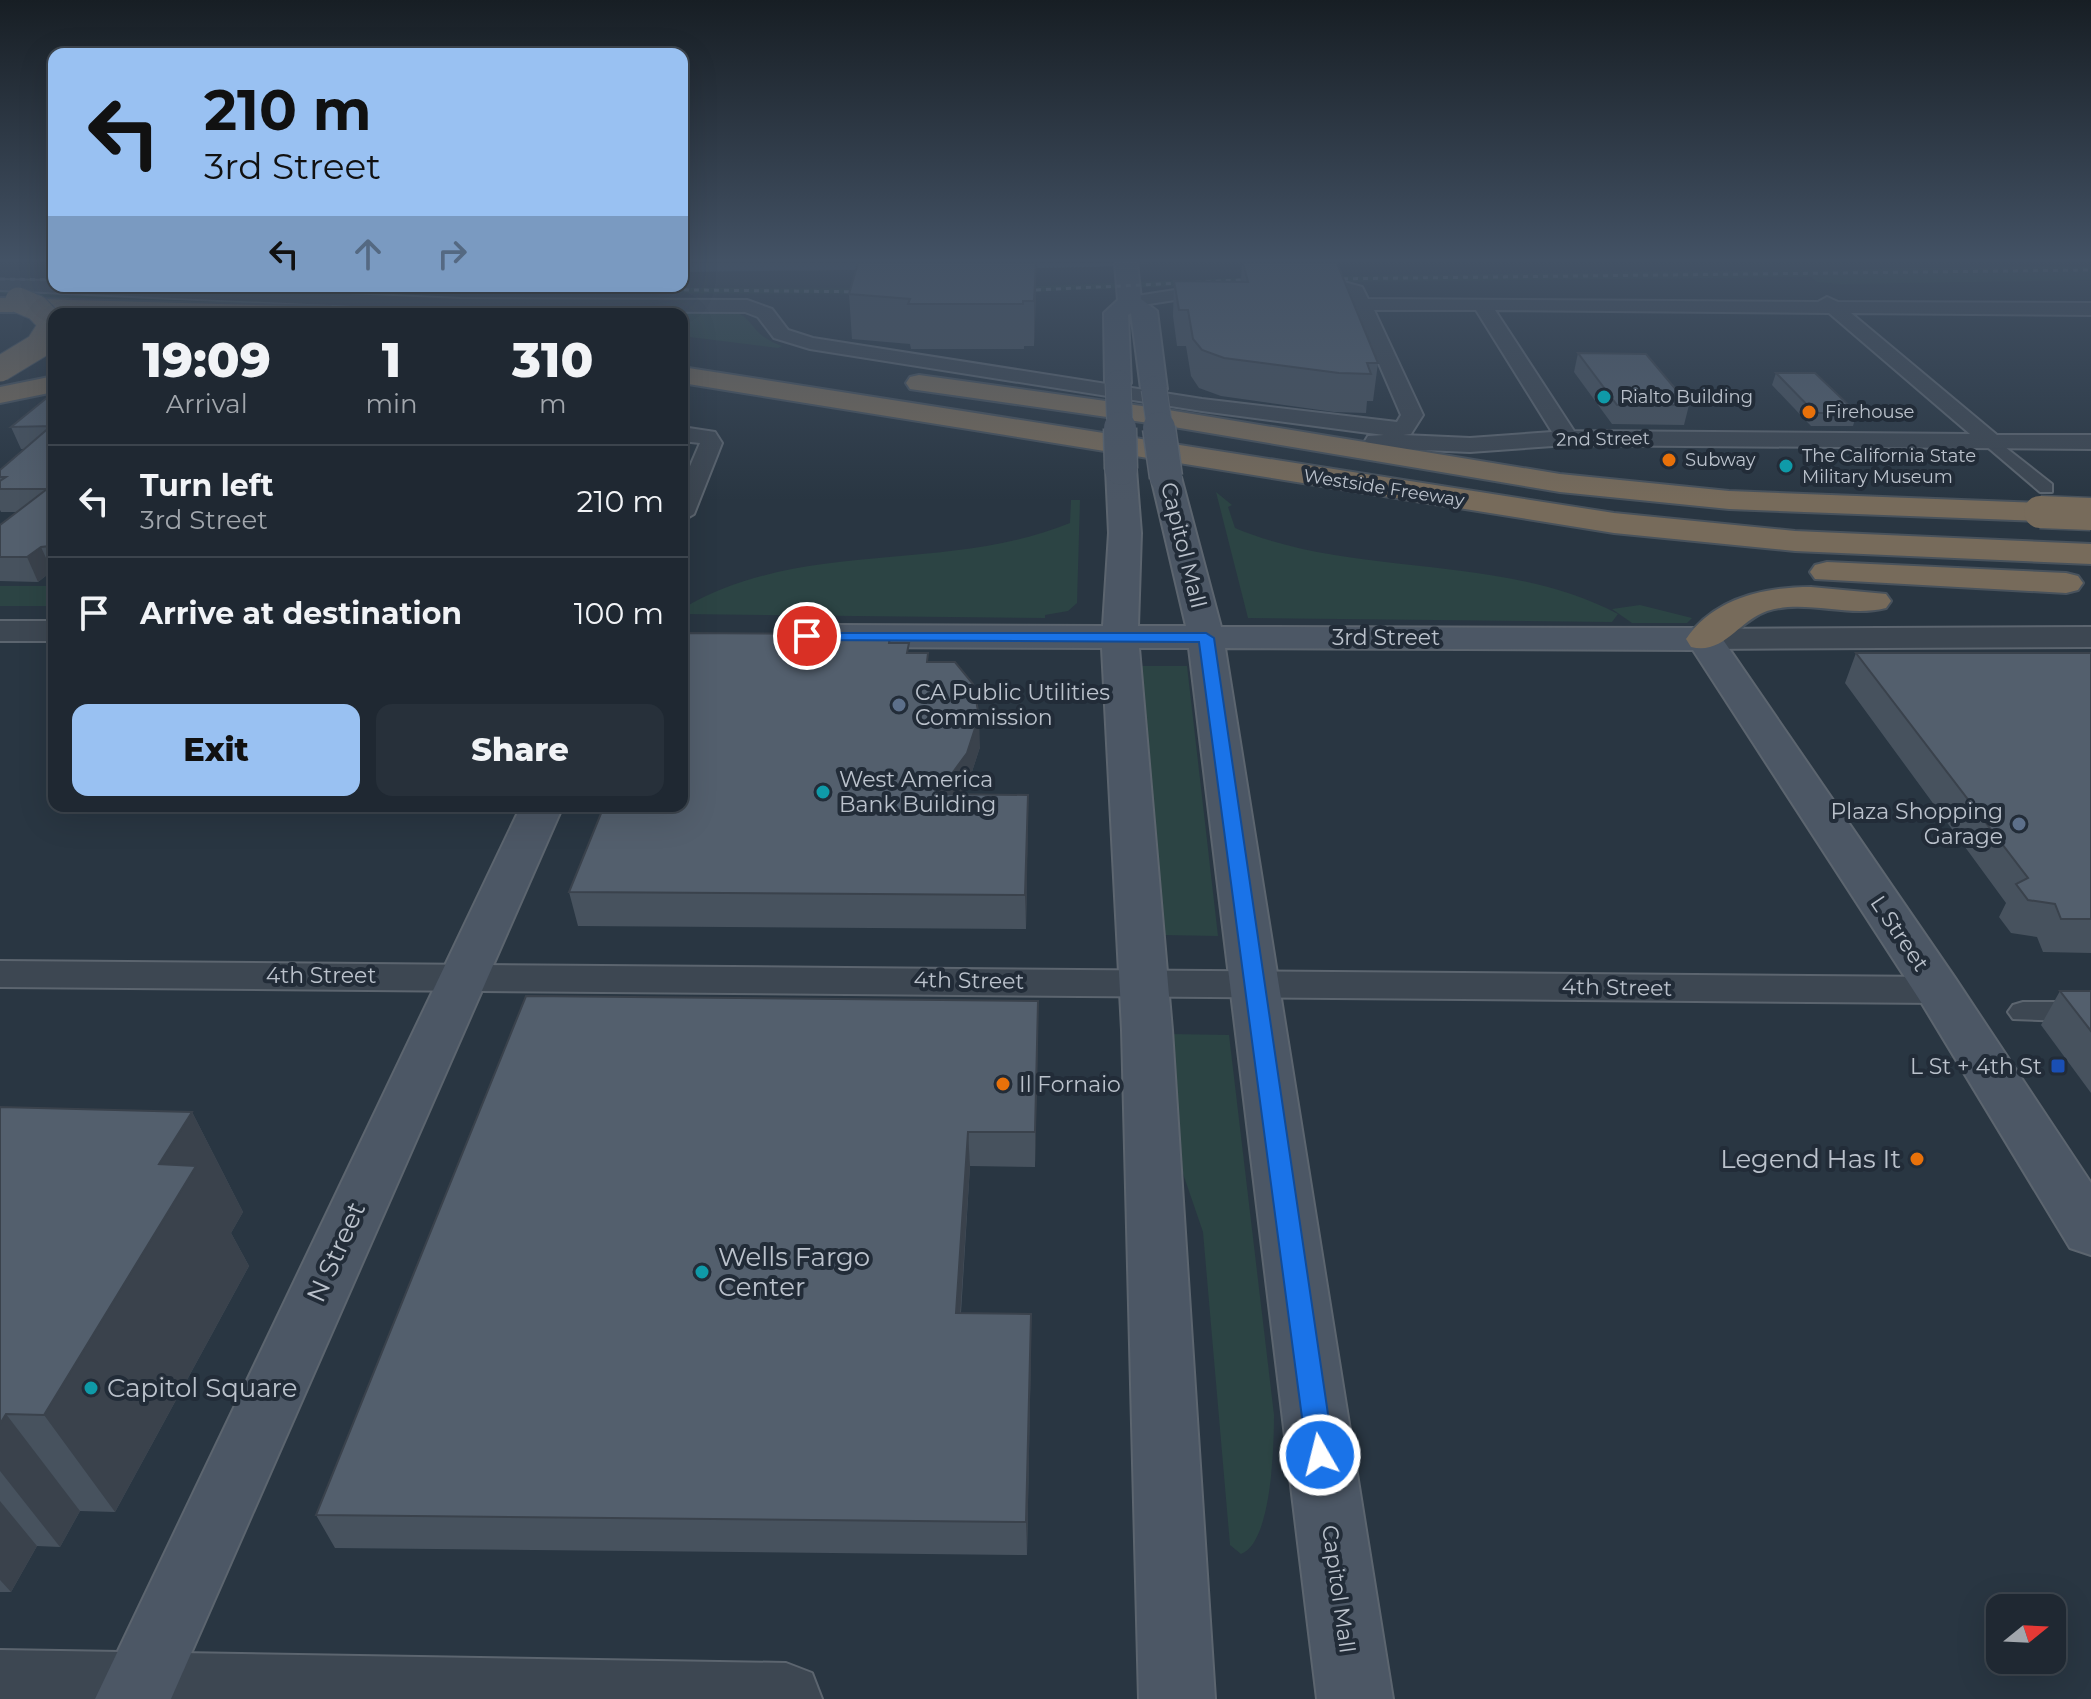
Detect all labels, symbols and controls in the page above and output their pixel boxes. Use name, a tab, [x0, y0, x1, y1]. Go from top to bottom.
text: 210 m	[204, 76, 372, 144]
icon: left	[72, 80, 176, 184]
text: 3rd Street	[204, 144, 381, 188]
icon: left	[262, 232, 306, 276]
icon: ahead	[346, 232, 390, 276]
icon: right	[430, 232, 474, 276]
text: 19:09	[143, 331, 271, 389]
text: 1	[382, 331, 401, 389]
text: 310	[512, 331, 593, 389]
place label: Rialto Building	[1620, 386, 1753, 408]
text: Arrival	[166, 388, 248, 420]
text: min	[365, 388, 418, 420]
text: m	[539, 388, 567, 420]
marker: Rialto Building	[1595, 388, 1613, 406]
place label: Firehouse	[1825, 401, 1914, 423]
marker: Firehouse	[1800, 403, 1818, 421]
street label: 2nd Street	[1556, 427, 1650, 451]
place label: The California State Military Museum	[1802, 445, 1976, 488]
place label: Subway	[1685, 449, 1756, 471]
marker: Subway	[1660, 451, 1678, 469]
marker: The California State Military Museum	[1777, 457, 1795, 475]
street label: Westside Freeway	[1302, 464, 1466, 512]
text: Turn left	[140, 467, 273, 504]
icon: left	[72, 479, 116, 523]
street label: Capitol Mall	[1155, 479, 1212, 611]
text: 210 m	[577, 483, 664, 520]
text: 3rd Street	[140, 504, 268, 536]
icon: arrive	[72, 591, 116, 635]
text: Arrive at destination	[140, 595, 462, 632]
text: 100 m	[574, 595, 664, 632]
pin	[773, 602, 841, 670]
icon: arrive	[785, 614, 829, 658]
street label: 3rd Street	[1332, 624, 1440, 651]
place label: CA Public Utilities Commission	[915, 679, 1110, 731]
marker: CA Public Utilities Commission	[890, 696, 908, 714]
button: Exit	[72, 704, 360, 796]
button: Share	[376, 704, 664, 796]
place label: West America Bank Building	[839, 766, 996, 818]
marker: West America Bank Building	[814, 783, 832, 801]
place label: Plaza Shopping Garage	[1830, 798, 2003, 850]
marker: Plaza Shopping Garage	[2010, 815, 2028, 833]
street label: L Street	[1865, 890, 1935, 976]
street label: 4th Street	[266, 962, 376, 989]
street label: 4th Street	[913, 966, 1025, 995]
street label: 4th Street	[1561, 973, 1673, 1002]
place label: L St + 4th St	[1910, 1053, 2042, 1080]
marker: L St + 4th St	[2049, 1057, 2067, 1075]
place label: Il Fornaio	[1019, 1071, 1121, 1098]
marker: Il Fornaio	[994, 1075, 1012, 1093]
place label: Legend Has It	[1720, 1143, 1901, 1175]
marker: Legend Has It	[1908, 1150, 1926, 1168]
street label: N Street	[300, 1197, 372, 1307]
place label: Wells Fargo Center	[718, 1241, 870, 1303]
marker: Wells Fargo Center	[693, 1263, 711, 1281]
place label: Capitol Square	[107, 1372, 297, 1404]
marker: Capitol Square	[82, 1379, 100, 1397]
position arrow	[1278, 1413, 1362, 1497]
street label: Capitol Mall	[1316, 1523, 1361, 1655]
north arrow	[1986, 1594, 2066, 1674]
map controls	[1986, 1594, 2066, 1674]

